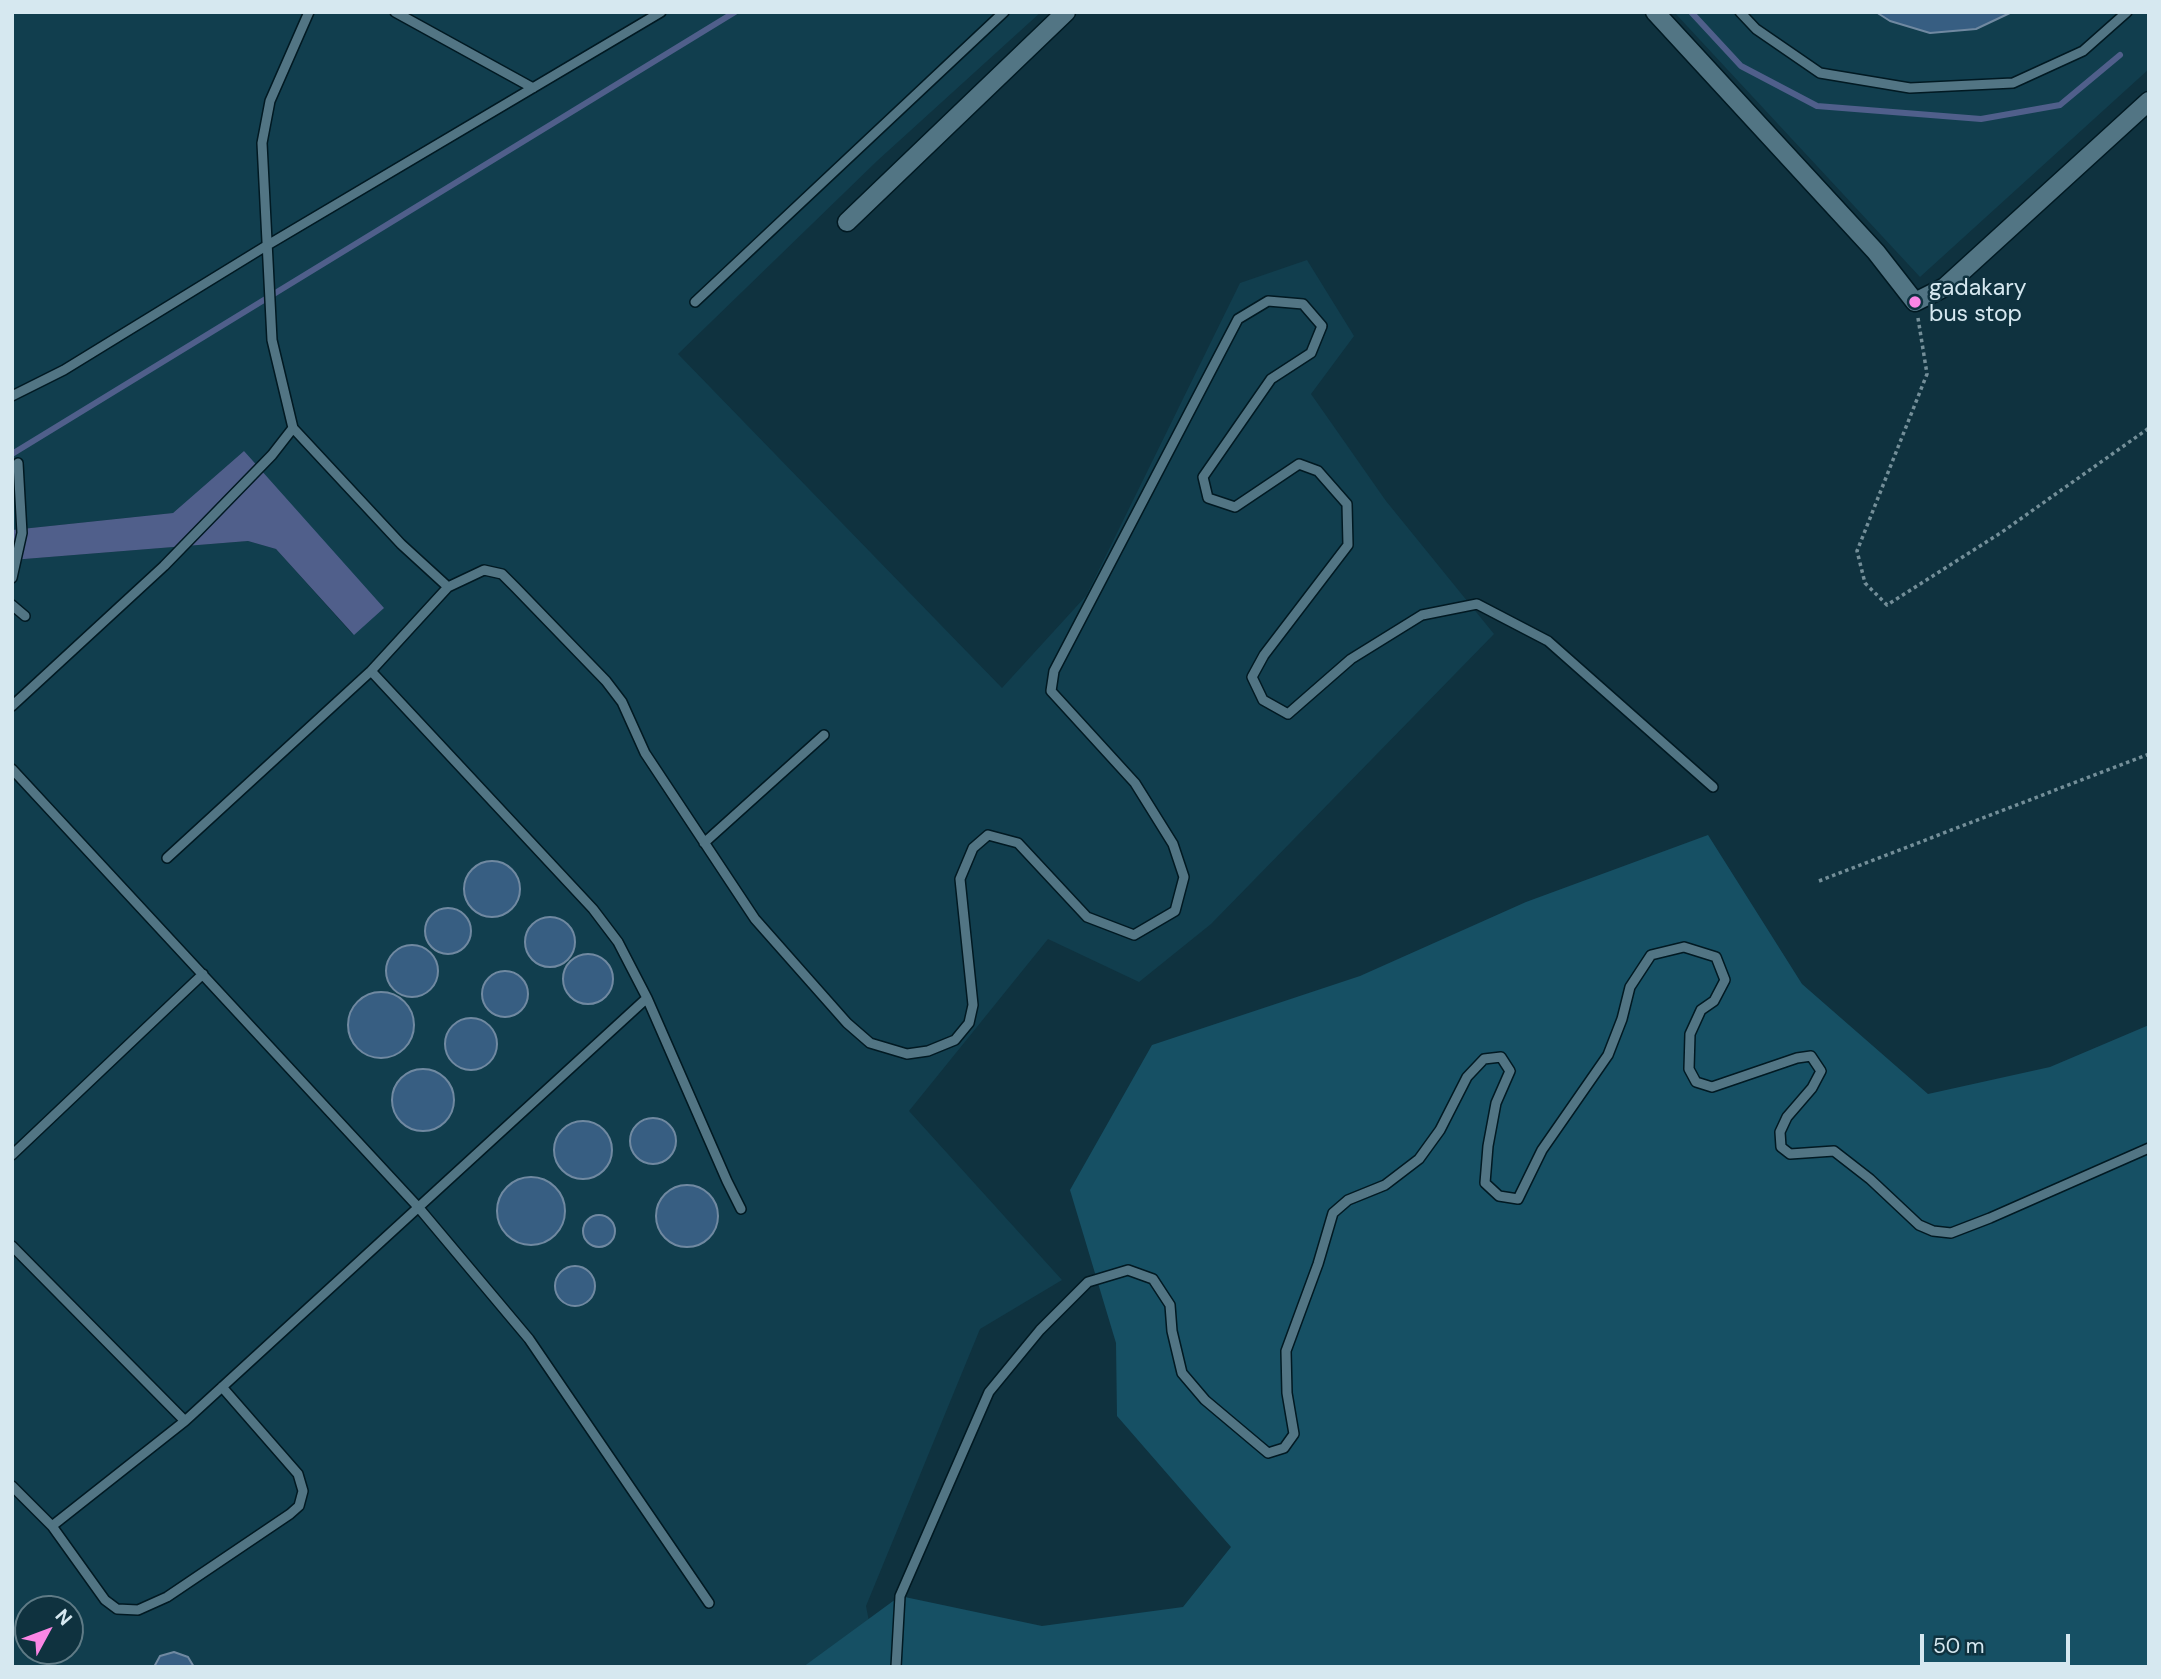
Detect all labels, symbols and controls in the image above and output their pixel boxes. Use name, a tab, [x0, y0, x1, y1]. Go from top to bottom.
place label: gadakary bus stop	[1929, 275, 2027, 329]
marker: gadakary bus stop	[1907, 294, 1923, 310]
north arrow	[14, 1595, 84, 1665]
text: N	[50, 1604, 78, 1631]
scale bar	[1923, 1620, 2074, 1664]
text: 50 m	[1933, 1632, 1984, 1660]

